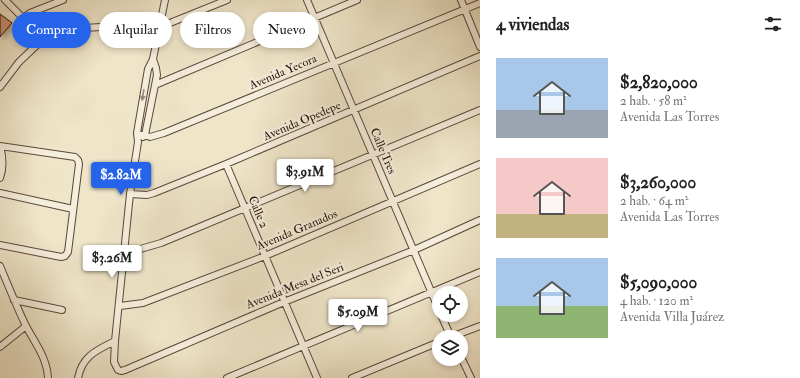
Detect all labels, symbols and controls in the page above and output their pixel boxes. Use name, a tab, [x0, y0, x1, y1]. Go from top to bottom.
chip: Comprar	[12, 12, 91, 48]
chip: Alquilar	[99, 12, 172, 48]
chip: Filtros	[180, 12, 245, 48]
chip: Nuevo	[253, 12, 319, 48]
icon: filters	[762, 13, 784, 35]
text: 4 viviendas	[496, 14, 569, 35]
street label: Avenida Yecora	[246, 51, 320, 93]
text: $2,820,000	[620, 72, 698, 93]
icon: home	[528, 74, 576, 122]
one-way arrow	[140, 89, 146, 101]
text: 2 hab. · 58 m²	[620, 93, 687, 109]
street label: Avenida Opedepe	[260, 98, 343, 145]
text: Avenida Las Torres	[620, 109, 719, 125]
street label: Calle Tres	[367, 126, 399, 176]
pin: $3.91M	[272, 159, 338, 193]
pin: $2.82M	[88, 162, 154, 196]
text: $3.91M	[286, 164, 324, 180]
text: $2.82M	[100, 167, 142, 183]
text: $3,260,000	[620, 172, 696, 193]
icon: home	[528, 174, 576, 222]
text: 2 hab. · 64 m²	[620, 193, 688, 209]
street label: Calle 2	[245, 194, 271, 230]
street label: Avenida Granados	[253, 206, 340, 254]
text: Avenida Las Torres	[620, 209, 719, 225]
pin: $3.26M	[79, 245, 145, 279]
text: $3.26M	[92, 250, 132, 266]
street label: Avenida Mesa del Seri	[243, 260, 346, 313]
text: $5,090,000	[620, 272, 697, 293]
icon: home	[528, 274, 576, 322]
map controls	[432, 286, 468, 366]
button: locate	[432, 286, 468, 322]
text: 4 hab. · 120 m²	[620, 293, 693, 309]
pin: $5.09M	[325, 299, 391, 333]
text: $5.09M	[337, 304, 379, 320]
text: Avenida Villa Juárez	[620, 309, 724, 325]
button: layers	[432, 330, 468, 366]

